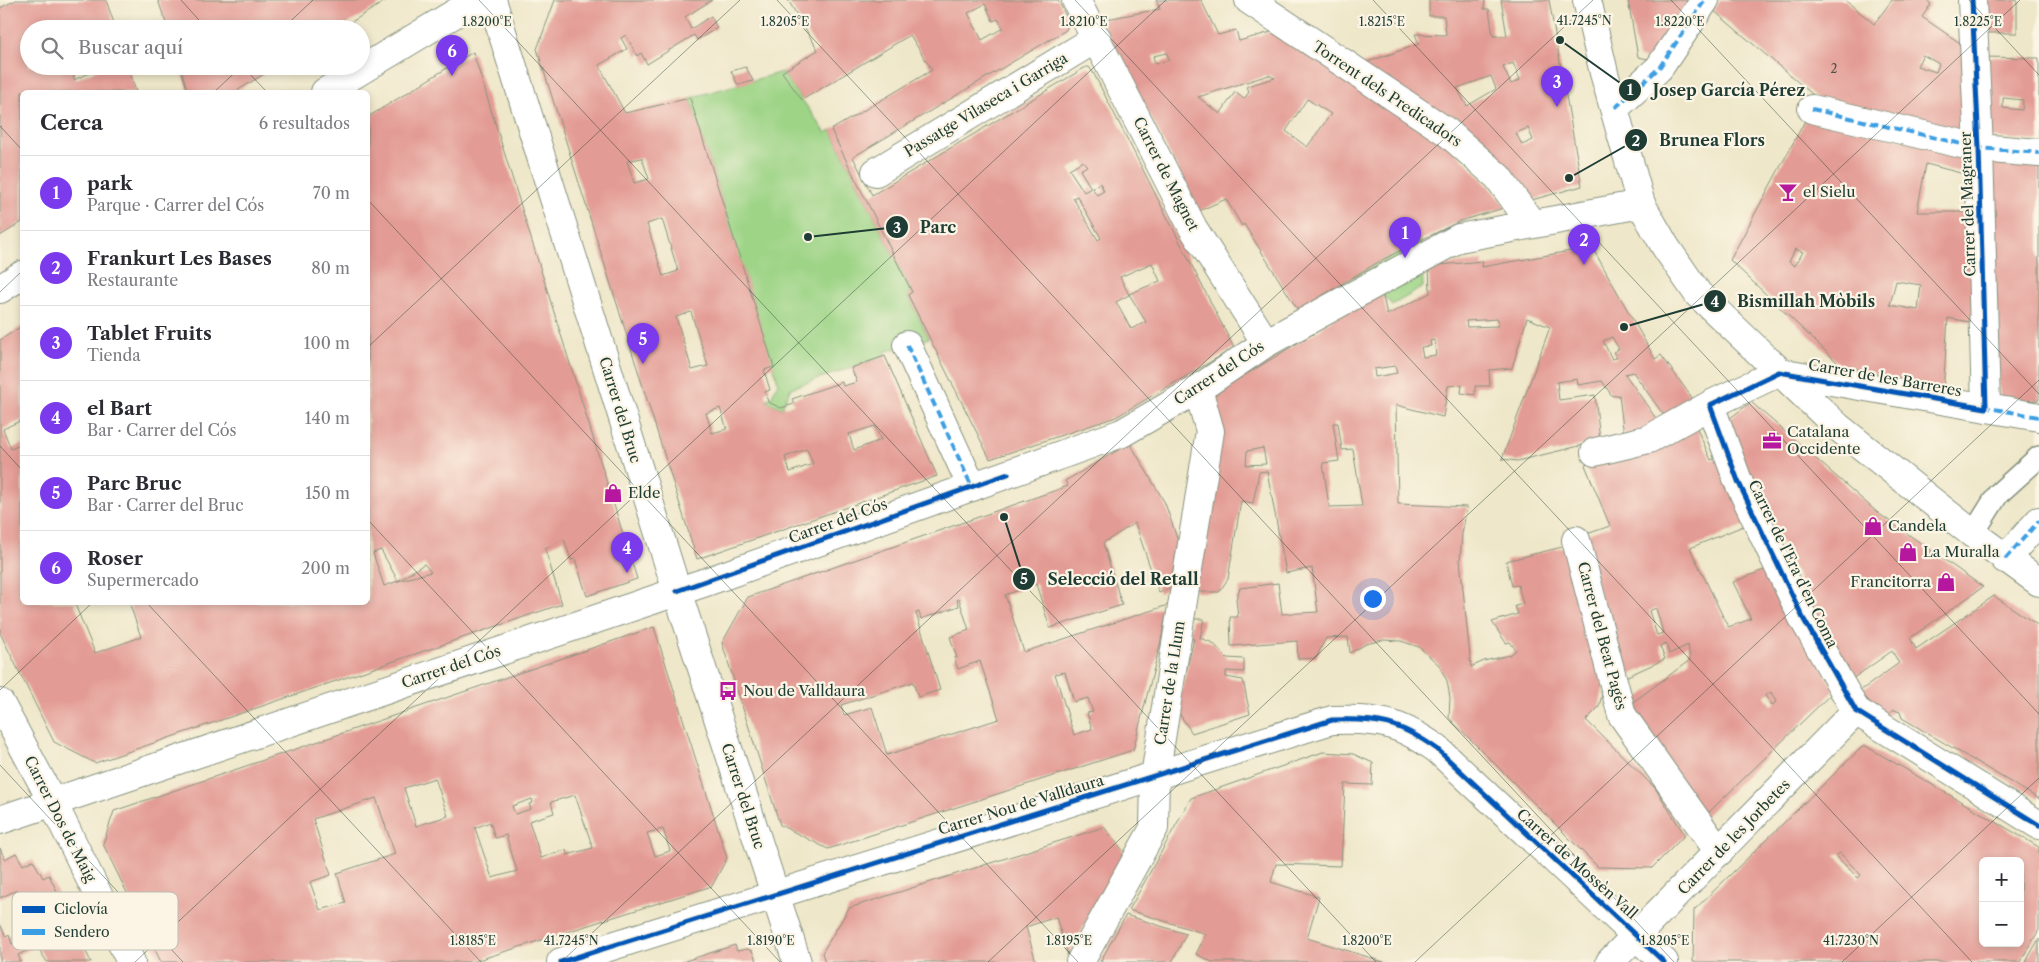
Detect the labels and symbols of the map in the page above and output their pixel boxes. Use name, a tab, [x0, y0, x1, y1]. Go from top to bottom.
text: 41.7245°N	[1556, 13, 1612, 28]
text: 1.8200°E	[462, 14, 512, 29]
text: 1.8205°E	[761, 14, 809, 29]
text: 1.8210°E	[1060, 14, 1108, 29]
text: 1.8215°E	[1359, 14, 1405, 29]
text: 1.8220°E	[1656, 14, 1704, 29]
text: 1.8225°E	[1954, 14, 2002, 29]
pin: 6	[436, 35, 468, 76]
street label: Torrent dels Predicadors	[1309, 36, 1466, 151]
street label: Passatge Vilaseca i Garriga	[901, 48, 1071, 161]
house number: 2	[1831, 61, 1838, 76]
pin: 3	[1541, 66, 1573, 107]
callout: Josep García Pérez	[1618, 74, 1815, 105]
text: 1	[1627, 80, 1634, 99]
text: Josep García Pérez	[1650, 80, 1805, 100]
street label: Carrer de Magnet	[1129, 113, 1204, 235]
callout: Brunea Flors	[1624, 125, 1775, 156]
text: Brunea Flors	[1659, 130, 1765, 150]
street label: Carrer del Magraner	[1955, 130, 1980, 277]
text: 2	[1632, 131, 1641, 150]
bar icon: el Sielu	[1777, 181, 1799, 203]
place label: el Sielu	[1803, 182, 1856, 201]
callout: Parc	[884, 212, 966, 243]
text: Parc	[920, 217, 956, 237]
pin: 1	[1389, 217, 1421, 258]
text: 3	[893, 218, 901, 237]
pin: 2	[1568, 224, 1600, 265]
callout: Bismillah Mòbils	[1702, 286, 1886, 317]
text: Bismillah Mòbils	[1737, 291, 1875, 311]
text: 4	[1711, 292, 1720, 311]
pin: 5	[627, 323, 659, 364]
street label: Carrer del Cós	[1170, 336, 1267, 409]
street label: Carrer del Bruc	[595, 354, 646, 465]
street label: Carrer de les Barreres	[1807, 355, 1963, 400]
place label: Catalana Occidente	[1787, 422, 1860, 458]
office icon: Catalana Occidente	[1761, 430, 1783, 452]
street label: Carrer de l'Era d'en Coma	[1744, 477, 1842, 651]
shop icon: Elde	[602, 482, 624, 504]
place label: Elde	[628, 483, 660, 502]
street label: Carrer del Cós	[786, 494, 890, 547]
shop icon: Candela	[1862, 515, 1884, 537]
place label: Candela	[1888, 516, 1947, 535]
pin: 4	[611, 532, 643, 573]
shop icon: La Muralla	[1897, 541, 1919, 563]
place label: La Muralla	[1923, 542, 2000, 561]
street label: Carrer del Beat Pagès	[1574, 560, 1631, 712]
callout: Selecció del Retall	[1012, 564, 1208, 595]
text: 5	[1020, 569, 1028, 588]
text: Selecció del Retall	[1047, 569, 1199, 589]
shop icon: Francitorra	[1935, 571, 1957, 593]
place label: Francitorra	[1850, 572, 1931, 591]
your location	[1360, 586, 1386, 612]
street label: Carrer de la Llum	[1150, 619, 1189, 746]
street label: Carrer del Cós	[399, 641, 503, 692]
bus stop icon: Nou de Valldaura	[717, 680, 739, 702]
place label: Nou de Valldaura	[743, 681, 865, 700]
street label: Carrer del Bruc	[717, 741, 770, 851]
street label: Carrer Dos de Maig	[20, 752, 101, 885]
street label: Carrer Nou de Valldaura	[936, 770, 1106, 839]
street label: Carrer de les Jorbetes	[1673, 775, 1794, 898]
street label: Carrer de Mossèn Vall	[1513, 804, 1642, 923]
legend	[12, 892, 178, 950]
text: Ciclovía	[54, 900, 109, 918]
text: Sendero	[54, 923, 110, 941]
text: 1.8185°E	[450, 933, 496, 948]
text: 41.7245°N	[543, 933, 599, 948]
text: 1.8190°E	[747, 933, 795, 948]
text: 1.8195°E	[1046, 933, 1092, 948]
text: 1.8200°E	[1342, 933, 1392, 948]
text: 1.8205°E	[1641, 933, 1689, 948]
text: 41.7230°N	[1823, 933, 1879, 948]

